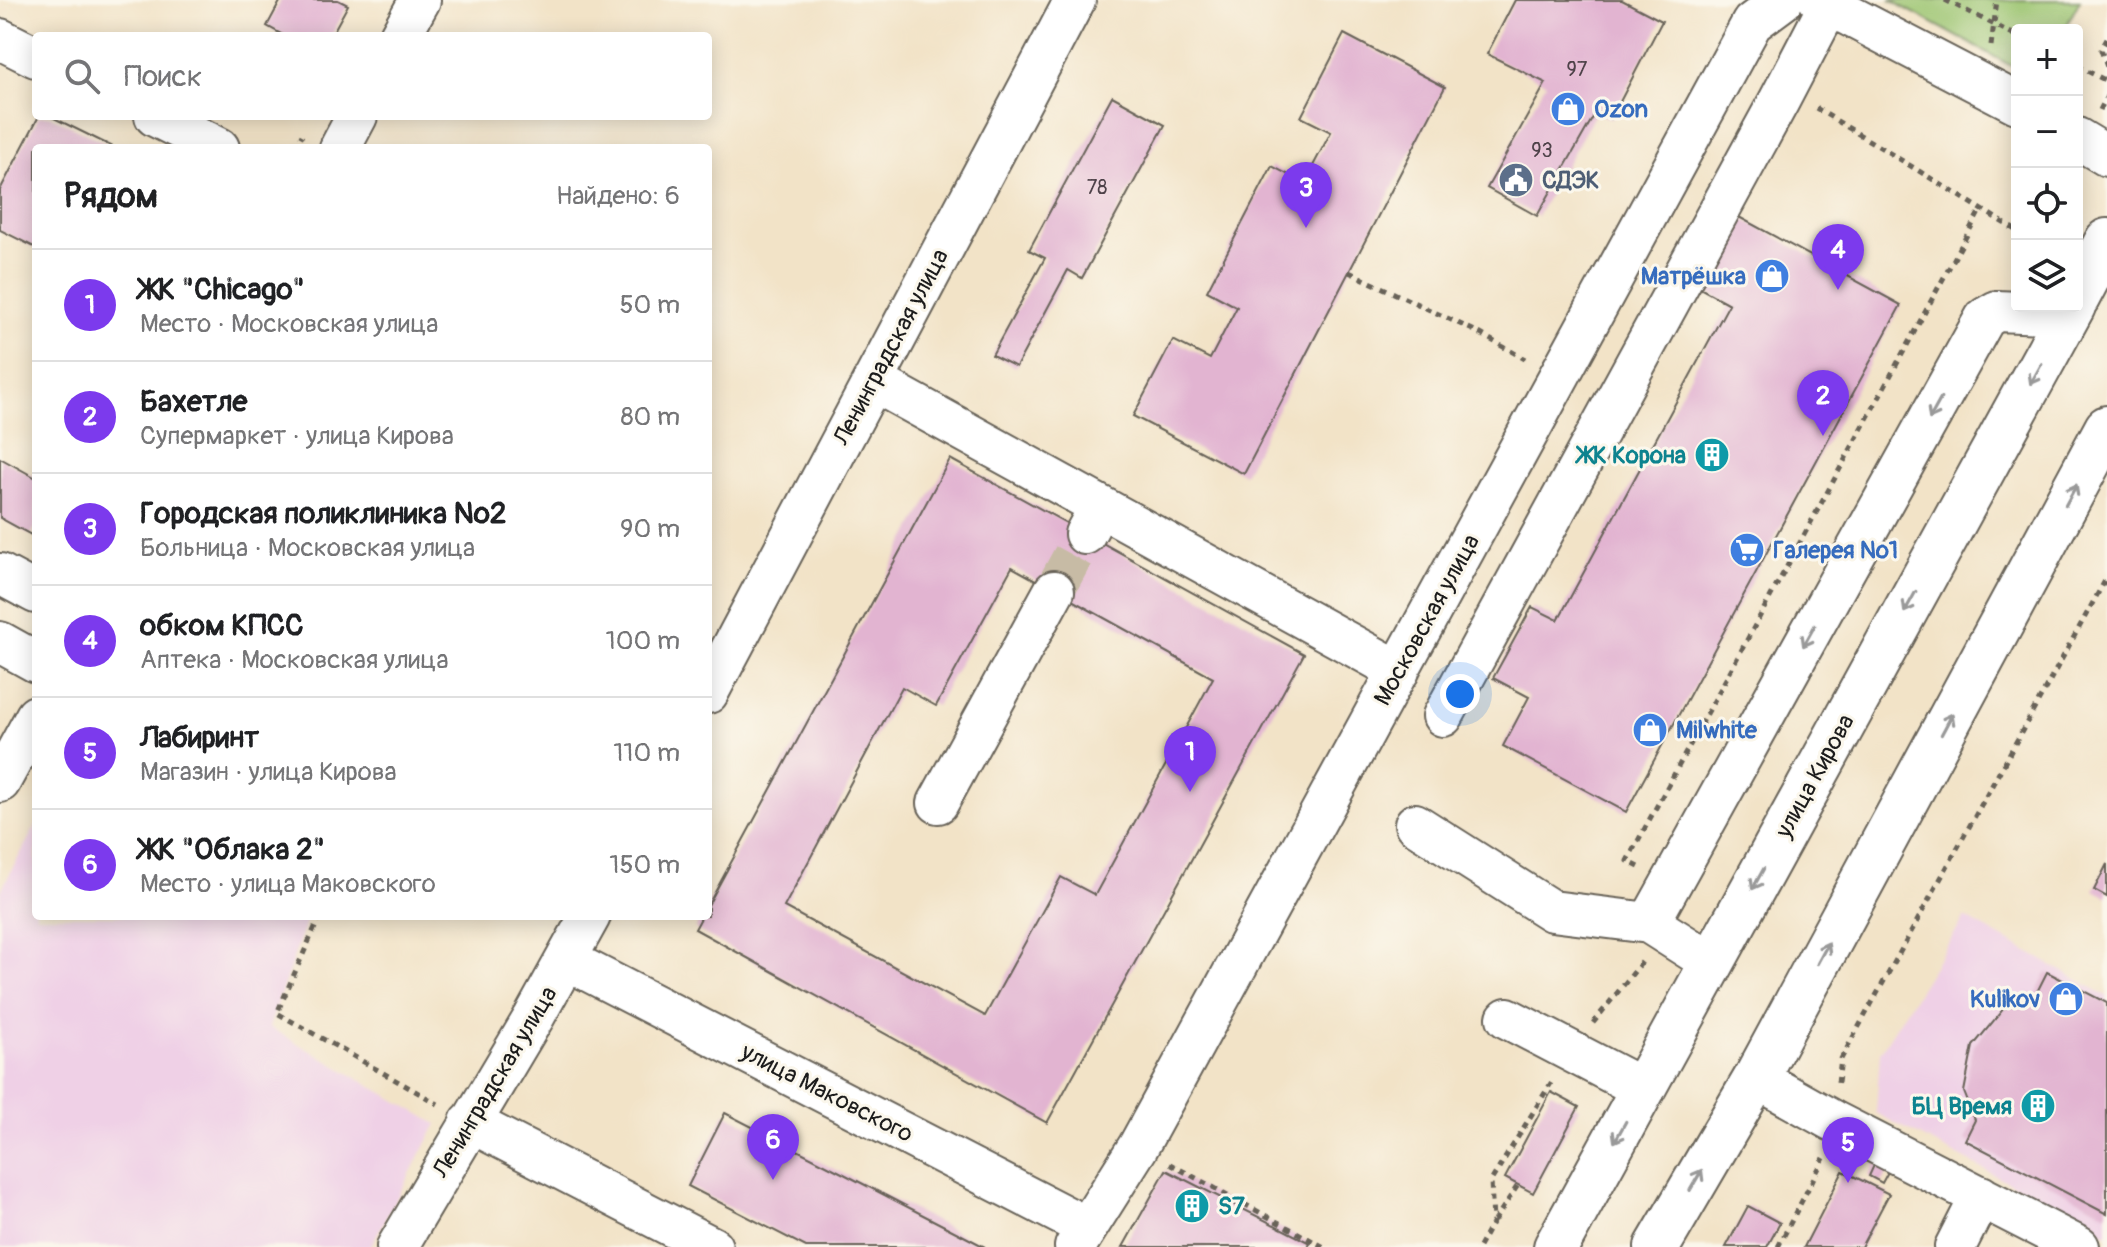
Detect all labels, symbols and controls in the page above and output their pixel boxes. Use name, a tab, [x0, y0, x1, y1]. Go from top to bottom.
map controls	[2011, 24, 2083, 312]
button: +	[2011, 24, 2083, 96]
search box	[32, 32, 712, 120]
icon: search	[60, 54, 104, 98]
house number: 97	[1567, 57, 1588, 82]
text: Поиск	[124, 58, 202, 95]
shop icon: Ozon	[1549, 90, 1587, 128]
place label: Ozon	[1594, 95, 1648, 124]
button: −	[2011, 96, 2083, 168]
house number: 93	[1531, 138, 1553, 163]
public building icon: СДЭК	[1497, 161, 1535, 199]
pin: 3	[1280, 162, 1332, 228]
place label: СДЭК	[1542, 166, 1599, 195]
button: locate	[2011, 168, 2083, 240]
text: Рядом	[64, 175, 158, 218]
house number: 78	[1087, 175, 1107, 200]
text: Найдено: 6	[556, 180, 680, 212]
pin: 4	[1812, 224, 1864, 290]
button: layers	[2011, 240, 2083, 312]
street label: Ленинградская улица	[827, 244, 955, 451]
shop icon: Матрёшка	[1753, 257, 1791, 295]
place label: Матрёшка	[1641, 262, 1746, 291]
text: ЖК "Chicago"	[140, 271, 305, 308]
text: 1	[85, 289, 95, 321]
text: 50 m	[619, 289, 680, 321]
text: Место · Московская улица	[140, 308, 438, 340]
one-way arrow	[2027, 362, 2043, 386]
pin: 2	[1797, 370, 1849, 436]
text: Бахетле	[140, 383, 247, 420]
one-way arrow	[1926, 397, 1942, 420]
text: 2	[83, 401, 97, 433]
text: 80 m	[620, 401, 680, 433]
text: Супермаркет · улица Кирова	[140, 420, 454, 452]
building icon: ЖК Корона	[1693, 436, 1731, 474]
place label: ЖК Корона	[1575, 441, 1686, 470]
one-way arrow	[2063, 484, 2079, 508]
text: Городская поликлиника №2	[140, 495, 507, 532]
text: 3	[83, 513, 97, 545]
text: 90 m	[620, 513, 680, 545]
street label: Московская улица	[1368, 529, 1486, 711]
supermarket icon: Галерея №1	[1728, 531, 1766, 569]
text: Больница · Московская улица	[140, 532, 475, 564]
place label: Галерея №1	[1773, 536, 1898, 565]
one-way arrow	[1902, 590, 1918, 614]
text: обком КПСС	[140, 607, 303, 644]
one-way arrow	[1801, 624, 1816, 648]
text: 4	[82, 625, 98, 657]
text: 100 m	[606, 625, 680, 657]
text: Аптека · Московская улица	[140, 644, 449, 676]
your location	[1440, 674, 1480, 714]
street label: улица Кирова	[1769, 709, 1861, 844]
shop icon: Milwhite	[1631, 711, 1669, 749]
one-way arrow	[1939, 713, 1955, 736]
place label: Milwhite	[1676, 716, 1758, 745]
text: Лабиринт	[140, 719, 259, 756]
pin: 1	[1164, 726, 1216, 792]
text: 5	[83, 737, 97, 769]
text: 110 m	[613, 737, 680, 769]
text: Магазин · улица Кирова	[140, 756, 397, 788]
text: ЖК "Облака 2"	[140, 831, 325, 868]
text: 6	[82, 849, 98, 881]
text: 150 m	[609, 849, 680, 881]
one-way arrow	[1750, 867, 1766, 890]
text: Место · улица Маковского	[140, 868, 436, 900]
one-way arrow	[1816, 941, 1832, 965]
shop icon: Kulikov	[2047, 980, 2085, 1018]
street label: Ленинградская улица	[426, 981, 564, 1184]
place label: Kulikov	[1970, 985, 2040, 1014]
street label: улица Маковского	[735, 1037, 918, 1149]
building icon: БЦ Время	[2019, 1087, 2057, 1125]
place label: БЦ Время	[1912, 1092, 2012, 1121]
pin: 6	[747, 1114, 799, 1180]
pin: 5	[1822, 1117, 1874, 1183]
one-way arrow	[1611, 1119, 1627, 1143]
one-way arrow	[1688, 1169, 1704, 1192]
building icon: S7	[1173, 1187, 1211, 1225]
place label: S7	[1218, 1192, 1245, 1221]

